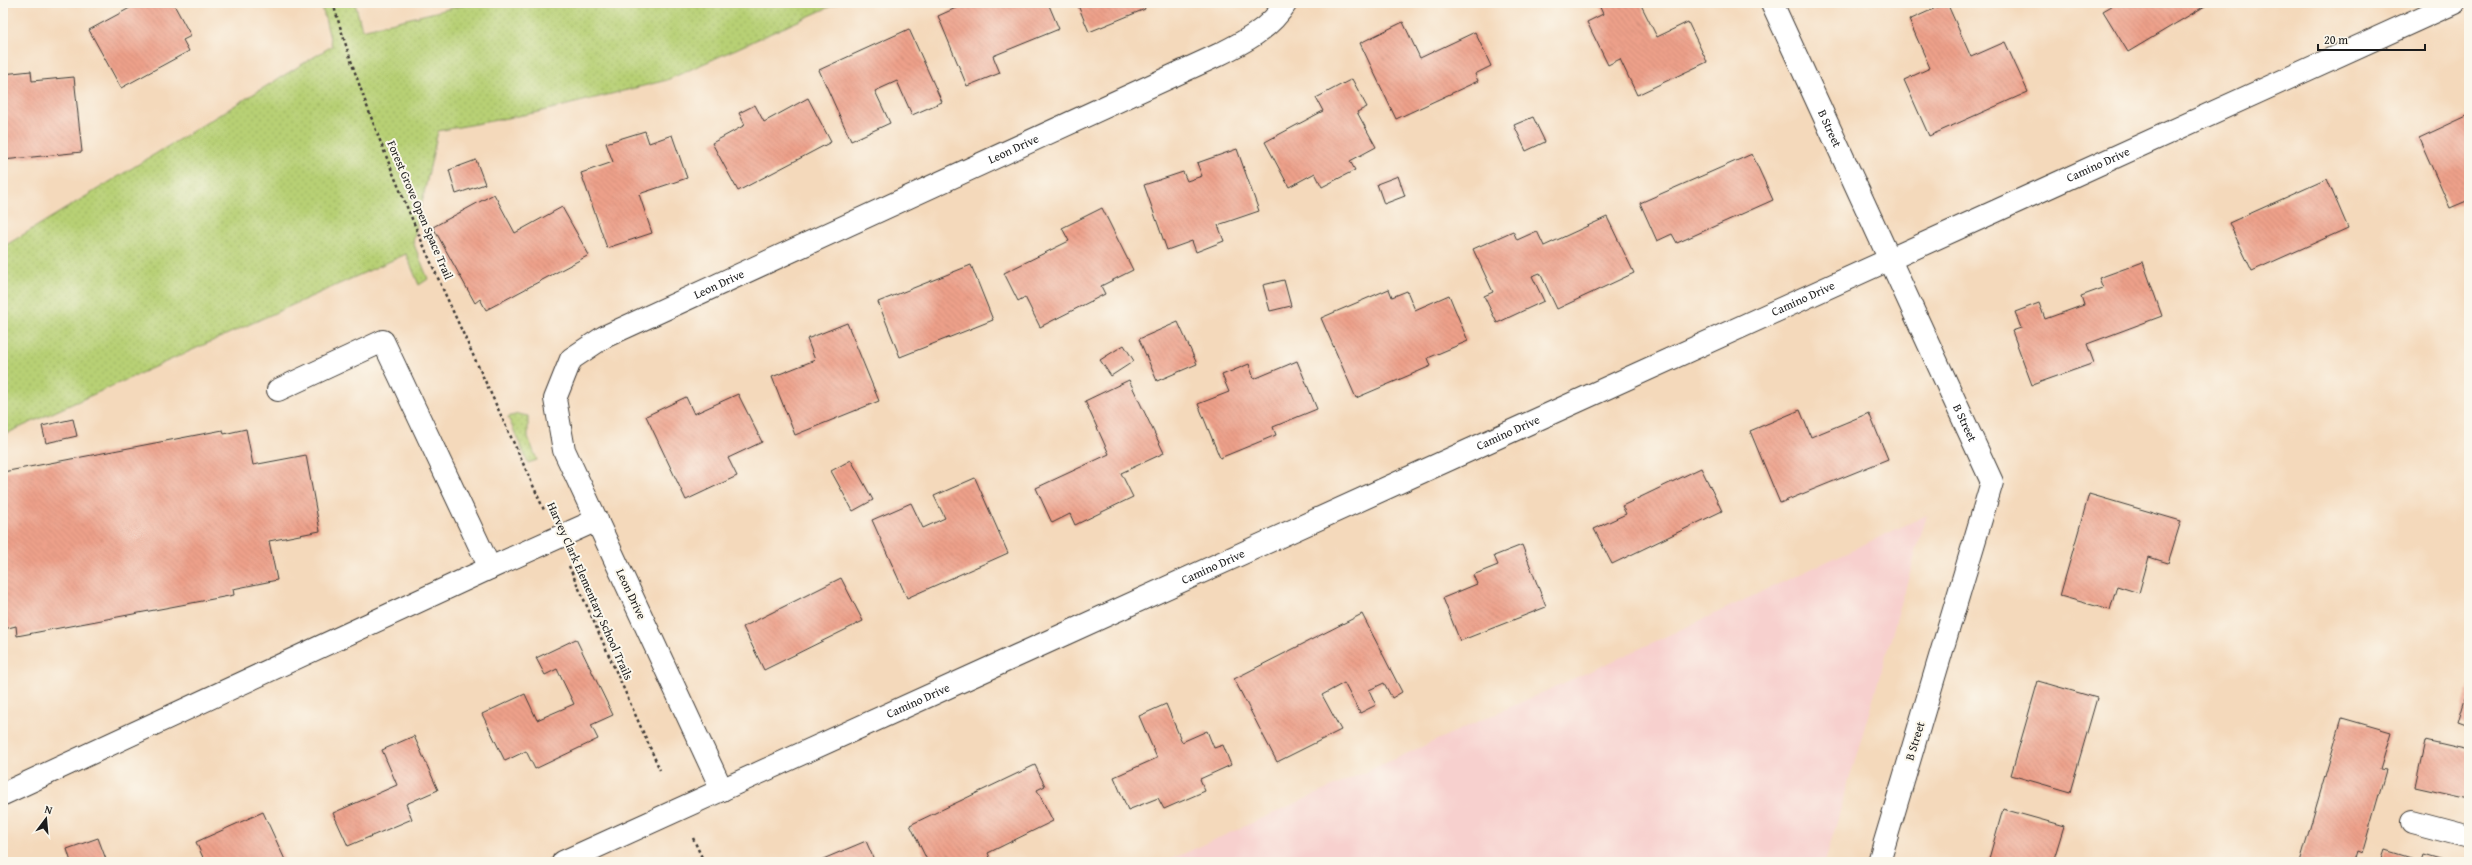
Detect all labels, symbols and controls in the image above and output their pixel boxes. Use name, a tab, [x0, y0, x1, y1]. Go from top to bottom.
scale bar	[2318, 26, 2425, 52]
text: 20 m	[2324, 31, 2348, 48]
street label: B Street	[1814, 107, 1846, 151]
street label: Leon Drive	[985, 129, 1042, 167]
street label: Forest Grove Open Space Trail	[383, 138, 458, 283]
street label: Camino Drive	[2063, 142, 2133, 186]
street label: Leon Drive	[691, 265, 747, 303]
street label: Camino Drive	[1768, 276, 1838, 320]
street label: B Street	[1949, 401, 1982, 445]
street label: Camino Drive	[1473, 410, 1543, 454]
street label: Harvey Clark Elementary School Trails	[543, 499, 638, 683]
street label: Camino Drive	[1178, 544, 1248, 588]
street label: Leon Drive	[612, 566, 651, 622]
street label: Camino Drive	[883, 678, 953, 722]
street label: B Street	[1901, 719, 1929, 762]
north arrow	[26, 799, 66, 839]
text: N	[43, 801, 55, 818]

